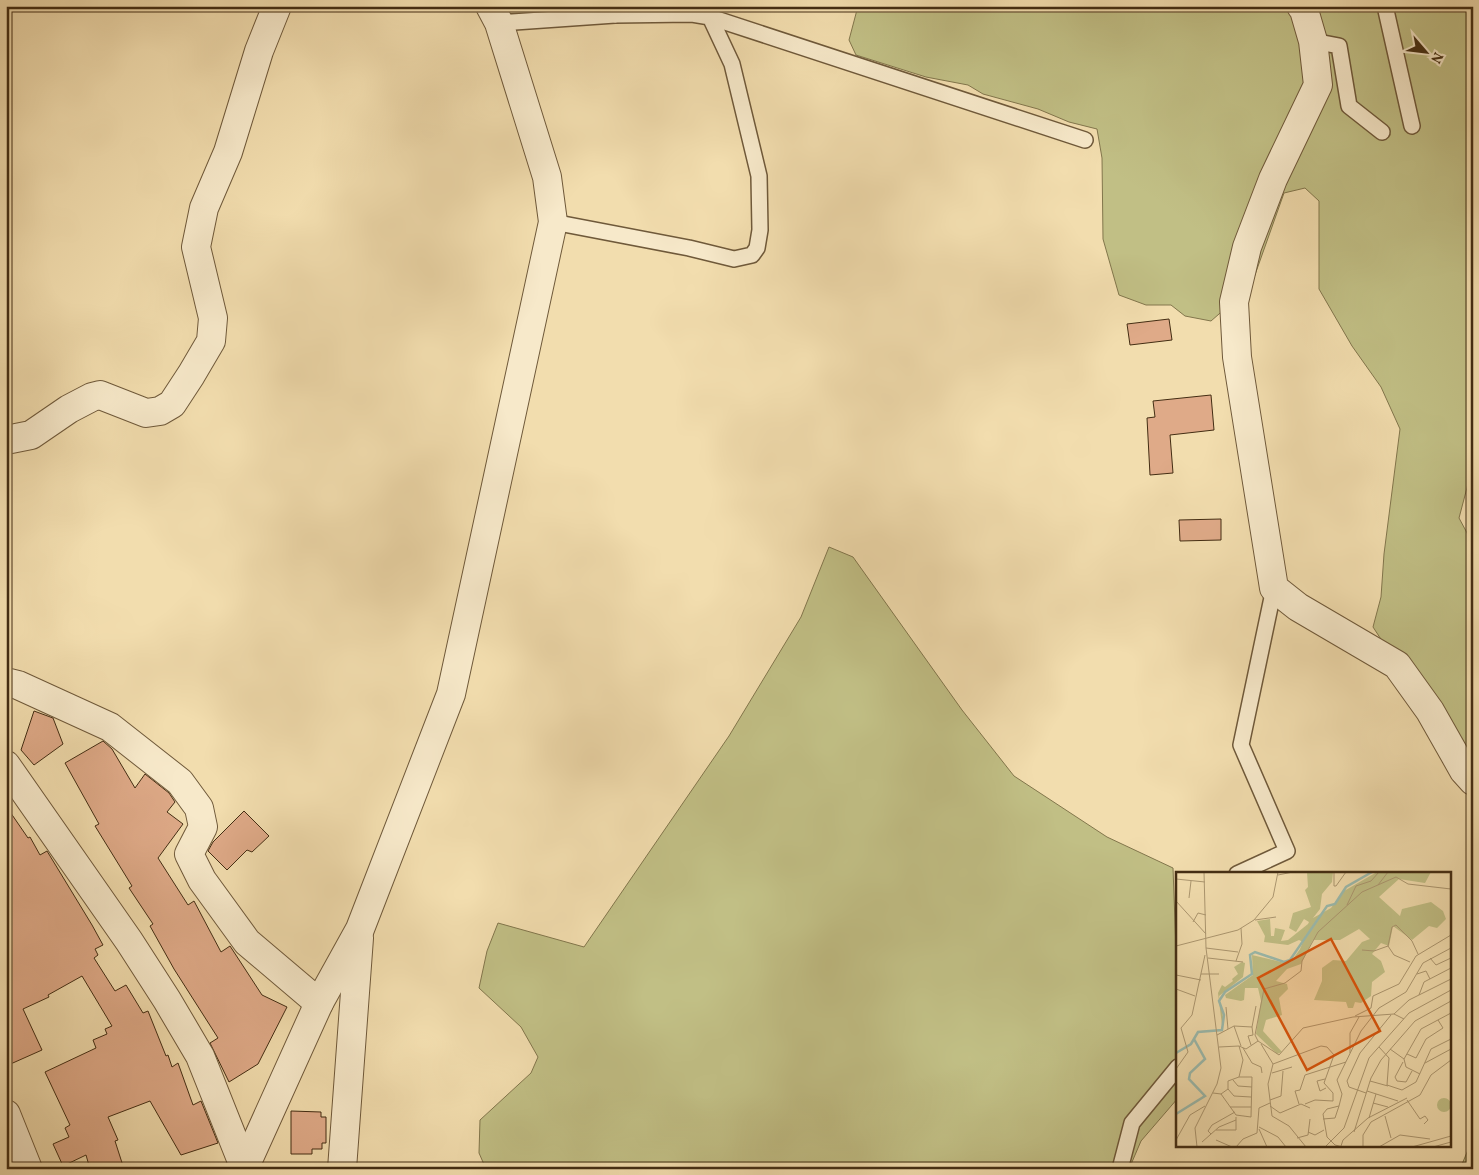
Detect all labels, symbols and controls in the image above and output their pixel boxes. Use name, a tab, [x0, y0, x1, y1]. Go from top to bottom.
north arrow	[1402, 28, 1452, 78]
text: N	[1425, 48, 1447, 66]
inset map	[1176, 872, 1452, 1148]

